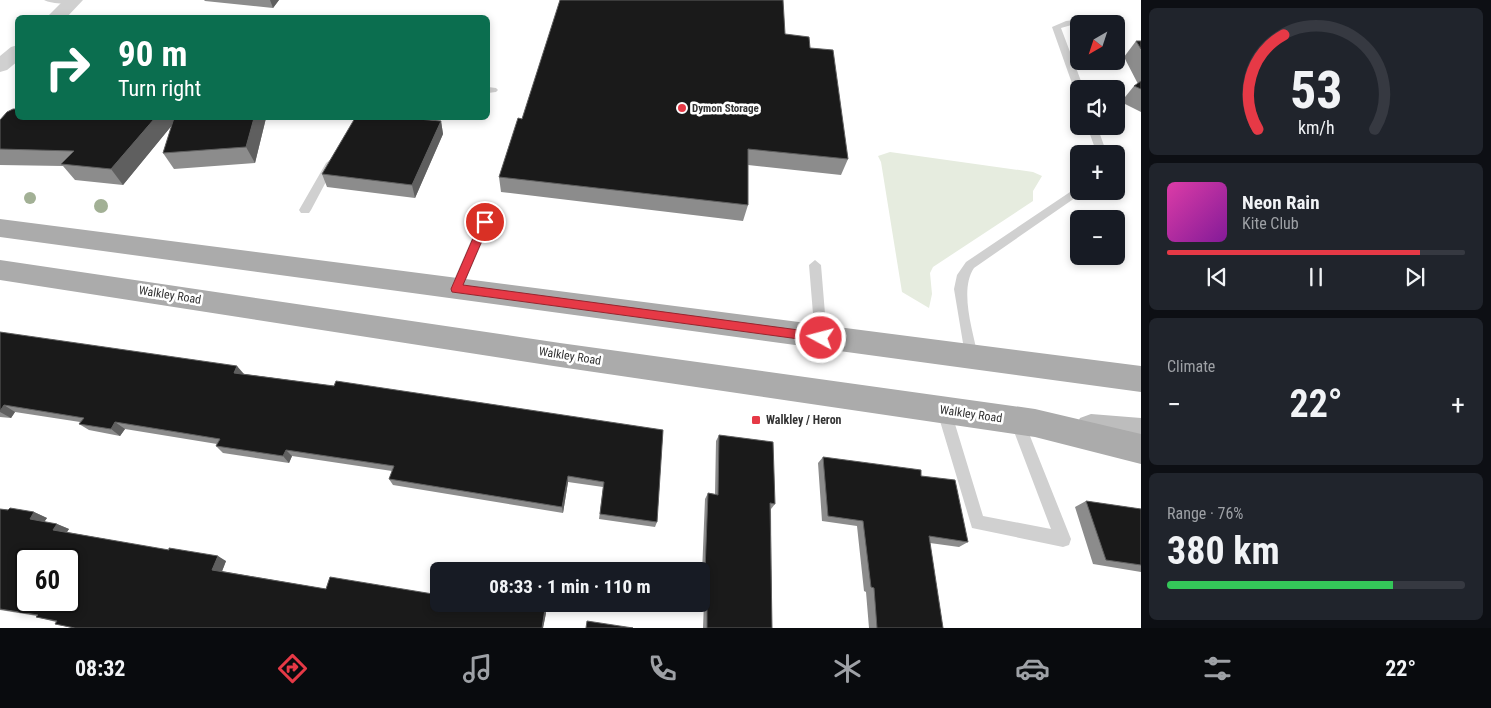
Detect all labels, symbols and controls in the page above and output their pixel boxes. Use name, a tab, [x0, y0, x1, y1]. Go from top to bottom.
north arrow	[1070, 15, 1125, 70]
map controls	[1070, 15, 1125, 265]
text: 90 m	[118, 34, 187, 75]
icon: right	[35, 35, 100, 100]
text: 53	[1290, 60, 1342, 121]
text: Turn right	[118, 76, 201, 101]
button: sound	[1070, 80, 1125, 135]
marker: Dymon Storage	[676, 102, 688, 114]
place label: Dymon Storage	[692, 102, 759, 115]
text: km/h	[1298, 117, 1334, 138]
button: +	[1070, 145, 1125, 200]
text: Neon Rain	[1242, 191, 1320, 214]
pin	[464, 201, 506, 243]
icon: arrive	[471, 208, 499, 236]
button: −	[1070, 210, 1125, 265]
text: Kite Club	[1242, 214, 1299, 233]
icon: previous	[1203, 263, 1231, 291]
icon: pause	[1302, 263, 1330, 291]
icon: next	[1401, 263, 1429, 291]
street label: Walkley Road	[138, 283, 202, 307]
position arrow	[794, 311, 846, 363]
street label: Walkley Road	[538, 344, 602, 368]
text: Climate	[1167, 357, 1215, 376]
text: 22°	[1289, 382, 1343, 426]
text: −	[1167, 388, 1181, 421]
text: +	[1451, 388, 1465, 421]
street label: Walkley Road	[939, 403, 1003, 425]
place label: Walkley / Heron	[766, 413, 842, 427]
marker: Walkley / Heron	[750, 414, 762, 426]
text: Range · 76%	[1167, 504, 1243, 523]
text: 380 km	[1167, 529, 1280, 573]
speed limit sign: 60	[15, 548, 80, 613]
text: 08:33 · 1 min · 110 m	[489, 575, 651, 598]
icon: directions	[275, 651, 310, 686]
icon: music	[460, 651, 495, 686]
icon: phone	[645, 651, 680, 686]
icon: climate	[830, 651, 865, 686]
icon: car	[1015, 651, 1050, 686]
icon: filters	[1200, 651, 1235, 686]
text: 08:32	[75, 656, 125, 681]
text: 22°	[1385, 656, 1416, 681]

